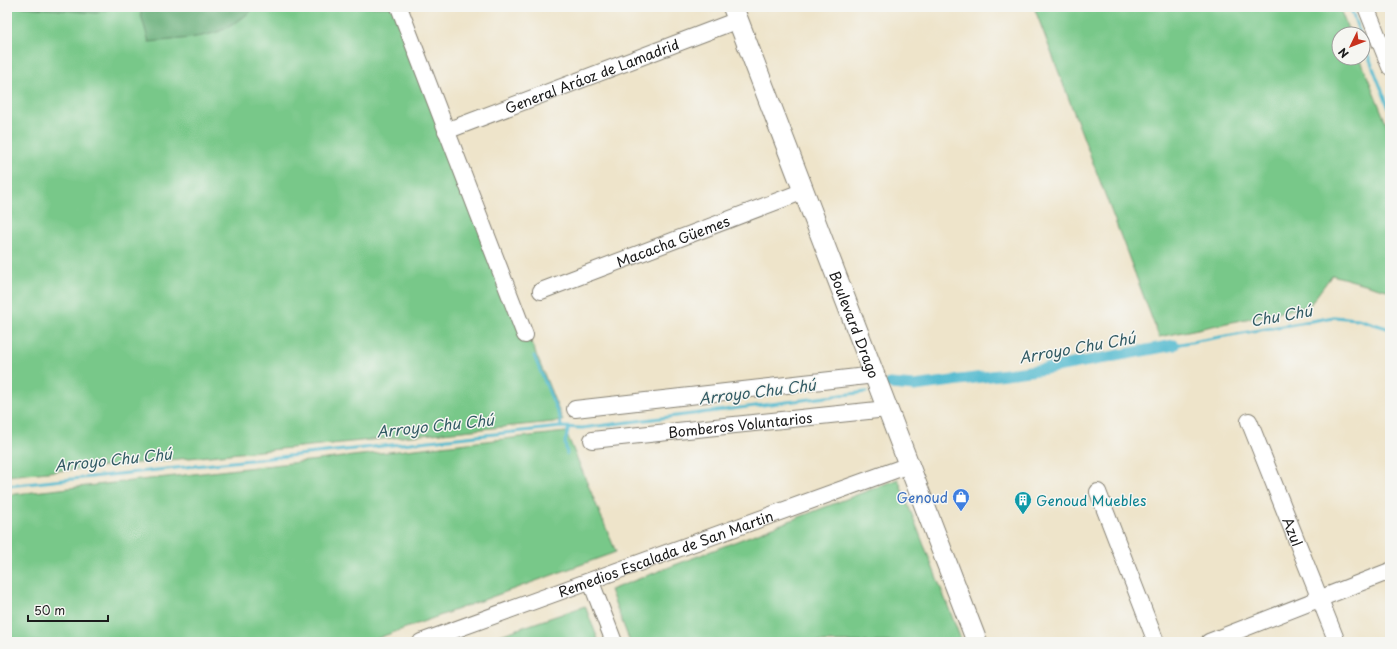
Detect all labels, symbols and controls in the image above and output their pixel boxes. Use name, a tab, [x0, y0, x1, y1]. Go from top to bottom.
north arrow	[1331, 26, 1371, 66]
street label: General Aráoz de Lamadrid	[502, 33, 682, 118]
text: N	[1334, 44, 1353, 62]
street label: Macacha Güemes	[613, 210, 732, 272]
street label: Boulevard Drago	[825, 268, 885, 381]
water label: Chu Chú	[1248, 298, 1315, 332]
water label: Arroyo Chu Chú	[1017, 325, 1138, 369]
water label: Arroyo Chu Chú	[697, 372, 818, 410]
street label: Bomberos Voluntarios	[667, 406, 813, 442]
water label: Arroyo Chu Chú	[375, 407, 496, 443]
water label: Arroyo Chu Chú	[53, 441, 174, 477]
place label: Genoud	[897, 487, 948, 508]
shop icon: Genoud	[951, 487, 971, 512]
building icon: Genoud Muebles	[1013, 490, 1033, 515]
place label: Genoud Muebles	[1036, 490, 1146, 511]
street label: Remedios Escalada de San Martin	[555, 505, 776, 602]
street label: Azul	[1278, 514, 1308, 549]
scale bar	[28, 597, 108, 623]
text: 50 m	[34, 601, 65, 619]

